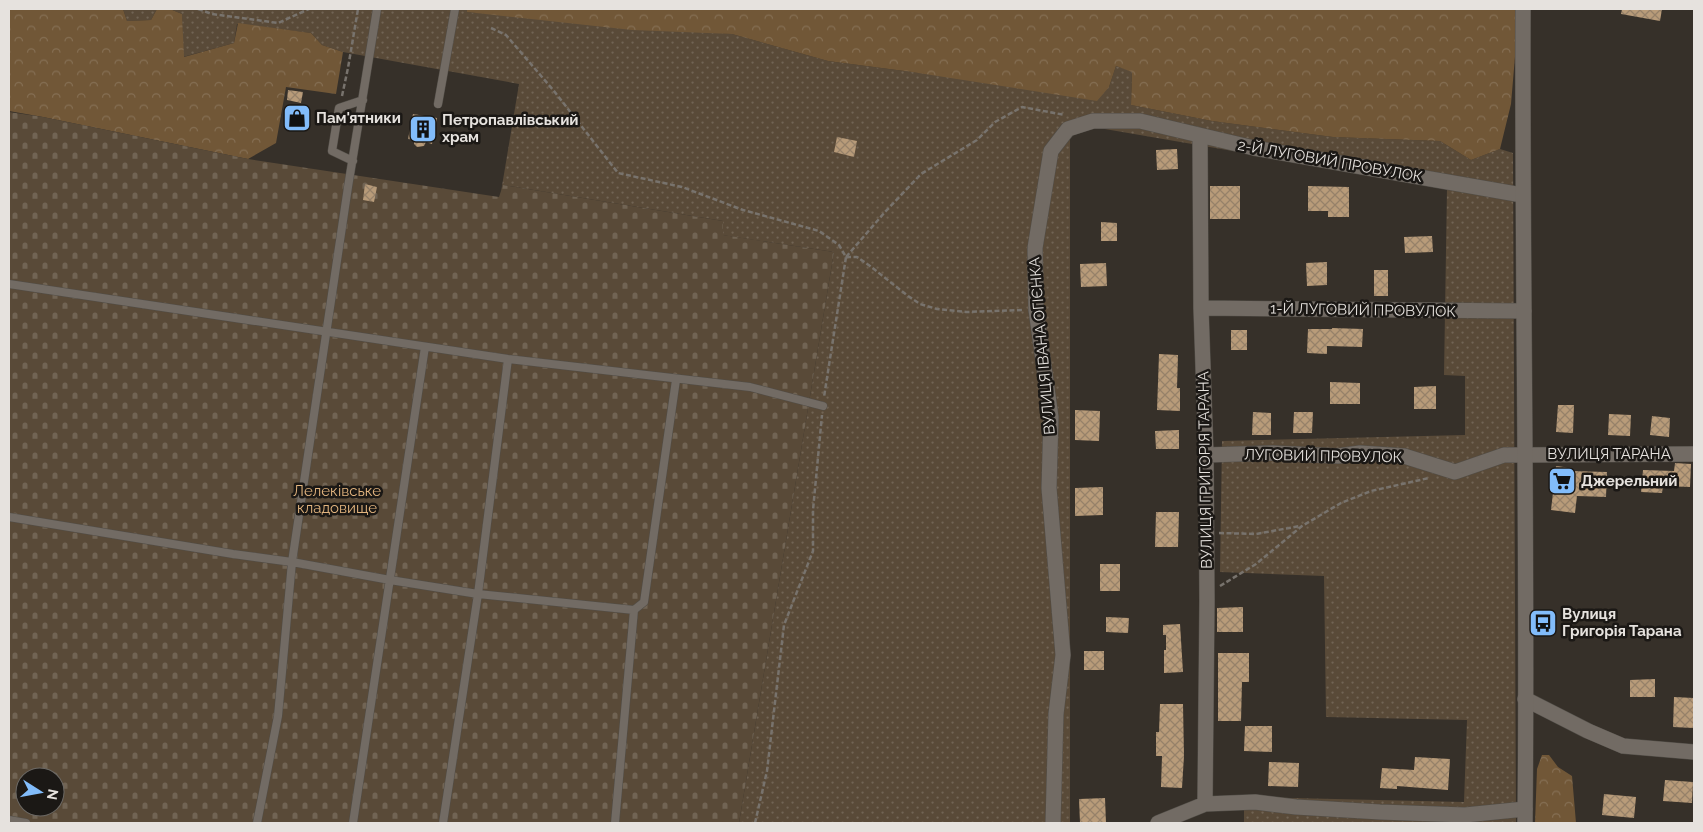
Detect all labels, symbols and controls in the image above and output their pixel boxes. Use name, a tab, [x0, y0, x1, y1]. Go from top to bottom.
shop icon: Пам'ятники	[282, 103, 312, 133]
place label: Пам'ятники	[316, 109, 401, 127]
place label: Петропавлівський храм	[442, 111, 579, 146]
building icon: Петропавлівський храм	[408, 114, 438, 144]
street label: 2-Й ЛУГОВИЙ ПРОВУЛОК	[1236, 136, 1424, 186]
street label: ВУЛИЦЯ ІВАНА ОГІЄНКА	[1025, 256, 1059, 436]
street label: 1-Й ЛУГОВИЙ ПРОВУЛОК	[1270, 299, 1457, 321]
street label: ВУЛИЦЯ ГРИГОРІЯ ТАРАНА	[1194, 371, 1216, 569]
street label: ВУЛИЦЯ ТАРАНА	[1547, 445, 1671, 463]
street label: ЛУГОВИЙ ПРОВУЛОК	[1244, 446, 1403, 466]
supermarket icon: Джерельний	[1547, 466, 1577, 496]
place label: Джерельний	[1581, 472, 1677, 490]
park label: Лелеківське кладовище	[293, 482, 381, 517]
place label: Вулиця Григорія Тарана	[1562, 605, 1682, 640]
bus stop icon: Вулиця Григорія Тарана	[1528, 608, 1558, 638]
north arrow	[15, 767, 65, 817]
text: N	[44, 788, 62, 801]

